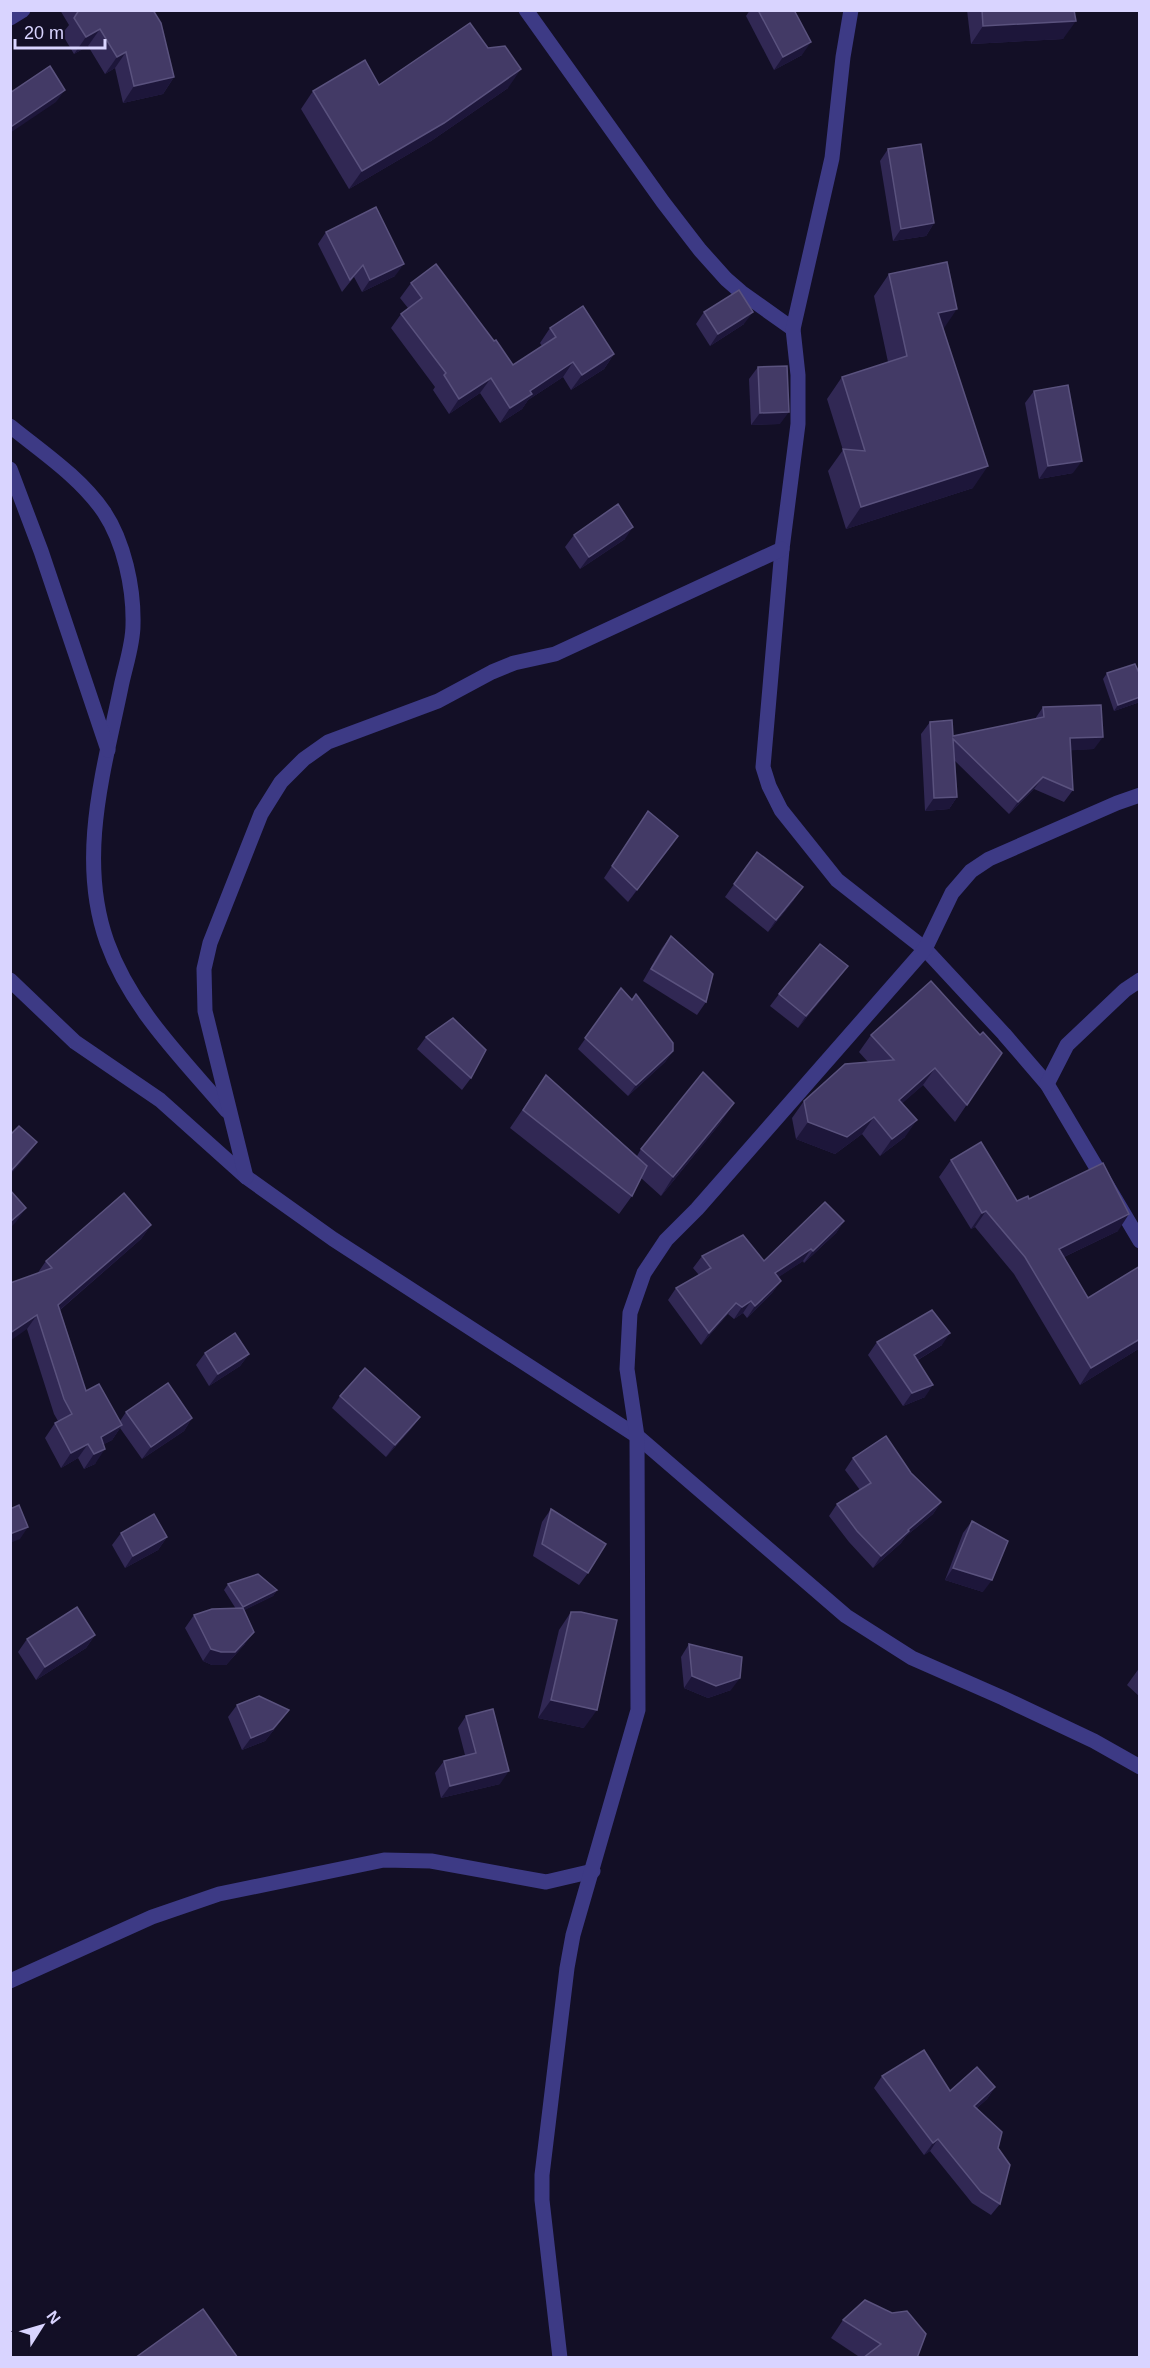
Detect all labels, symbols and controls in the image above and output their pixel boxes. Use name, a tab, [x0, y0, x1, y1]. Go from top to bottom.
scale bar	[15, 12, 105, 50]
text: 20 m	[24, 23, 64, 43]
north arrow	[12, 2296, 72, 2356]
text: N	[43, 2308, 64, 2327]

